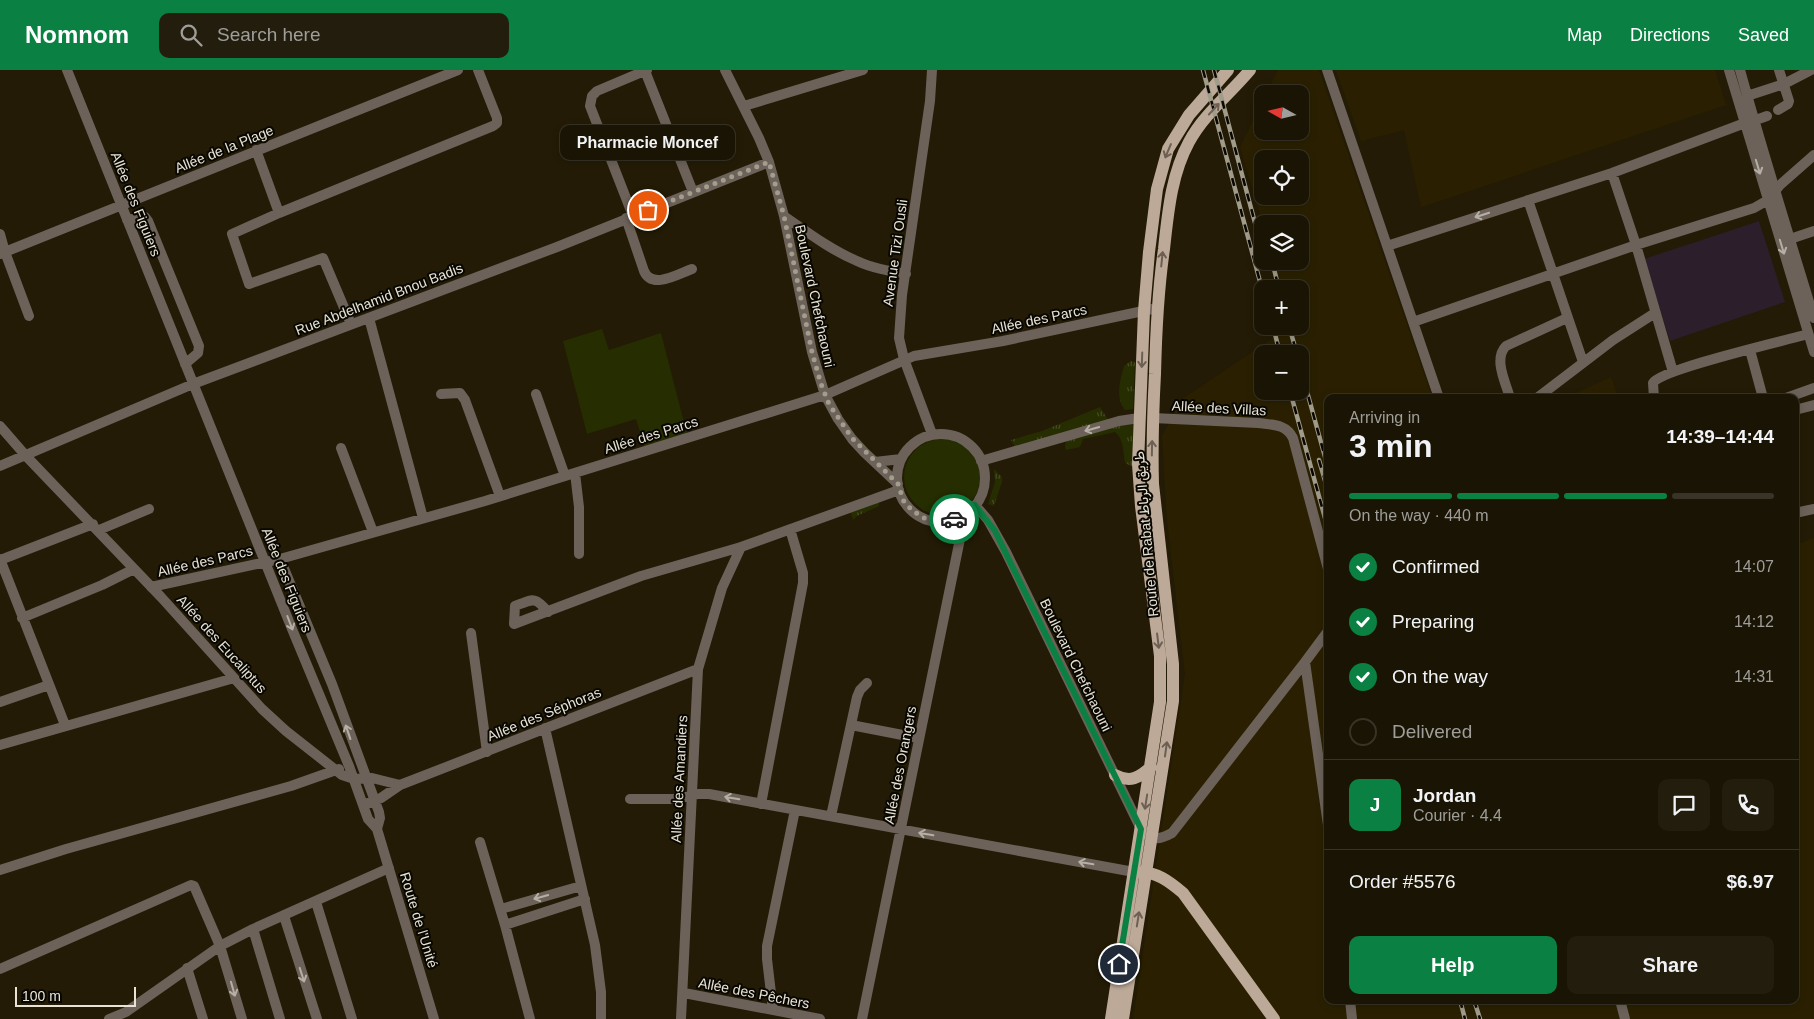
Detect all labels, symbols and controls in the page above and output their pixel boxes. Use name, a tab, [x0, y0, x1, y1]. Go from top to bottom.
search box	[159, 13, 509, 58]
text: Nomnom	[25, 21, 129, 48]
icon: search	[177, 21, 205, 49]
text: Search here	[217, 24, 321, 45]
text: Map	[1567, 25, 1602, 45]
text: Directions	[1630, 25, 1710, 45]
text: Saved	[1738, 25, 1789, 45]
north arrow	[1254, 85, 1309, 140]
map controls	[1254, 85, 1309, 400]
one-way arrow	[1208, 103, 1220, 116]
street label: Allée de la Plage	[172, 122, 276, 176]
callout: Pharmacie Moncef	[560, 125, 736, 160]
text: Pharmacie Moncef	[577, 134, 718, 151]
one-way arrow	[1163, 143, 1173, 158]
street label: Allée des Figuiers	[108, 149, 164, 259]
button: locate	[1254, 150, 1309, 205]
one-way arrow	[1754, 158, 1764, 174]
pin	[627, 189, 669, 231]
icon: bag	[634, 196, 662, 224]
street label: Avenue Tizi Ousli	[880, 198, 910, 308]
one-way arrow	[1474, 211, 1490, 221]
button: layers	[1254, 215, 1309, 270]
street label: Boulevard Chefchaouni	[792, 223, 838, 369]
one-way arrow	[1777, 239, 1787, 255]
one-way arrow	[1157, 252, 1167, 268]
street label: Rue Abdelhamid Bnou Badis	[293, 260, 465, 338]
button: +	[1254, 280, 1309, 335]
street label: Allée des Parcs	[990, 301, 1088, 337]
button: −	[1254, 345, 1309, 400]
one-way arrow	[1137, 351, 1146, 367]
street label: Allée des Villas	[1171, 398, 1267, 418]
text: Arriving in	[1349, 409, 1420, 426]
street label: Allée des Parcs	[602, 413, 700, 457]
one-way arrow	[1084, 425, 1100, 435]
text: 14:39–14:44	[1666, 426, 1774, 447]
text: 3 min	[1349, 428, 1433, 464]
one-way arrow	[1148, 440, 1157, 456]
street label: Route de Rabat طريق الرباط	[1131, 451, 1162, 617]
courier	[929, 494, 979, 544]
icon: car	[940, 505, 968, 533]
text: On the way · 440 m	[1349, 507, 1489, 524]
street label: Allée des Figuiers	[259, 525, 315, 635]
street label: Allée des Parcs	[156, 542, 254, 580]
icon: check	[1349, 553, 1377, 581]
text: Confirmed	[1392, 556, 1480, 577]
text: 14:07	[1734, 558, 1774, 575]
street label: Allée des Eucaliptus	[174, 592, 270, 696]
street label: Boulevard Chefchaouni	[1037, 596, 1115, 734]
icon: check	[1349, 608, 1377, 636]
text: Preparing	[1392, 611, 1474, 632]
text: 14:12	[1734, 613, 1774, 630]
one-way arrow	[286, 615, 295, 631]
one-way arrow	[1153, 633, 1163, 649]
icon: check	[1349, 663, 1377, 691]
text: On the way	[1392, 666, 1488, 687]
text: 14:31	[1734, 668, 1774, 685]
street label: Allée des Séphoras	[485, 684, 603, 744]
street label: Allée des Orangers	[881, 705, 919, 825]
street label: Allée des Amandiers	[668, 715, 690, 843]
text: Delivered	[1392, 721, 1472, 742]
one-way arrow	[343, 724, 353, 740]
one-way arrow	[1161, 741, 1171, 757]
button: chat	[1658, 779, 1710, 831]
button: phone	[1722, 779, 1774, 831]
text: Jordan	[1413, 785, 1476, 806]
one-way arrow	[724, 793, 740, 803]
one-way arrow	[1140, 794, 1150, 810]
text: J	[1370, 794, 1380, 815]
text: Courier · 4.4	[1413, 807, 1502, 824]
one-way arrow	[919, 829, 935, 838]
one-way arrow	[1078, 858, 1094, 868]
street label: Route de l'Unité	[397, 870, 441, 970]
text: Order #5576	[1349, 871, 1456, 892]
text: $6.97	[1726, 871, 1774, 892]
one-way arrow	[533, 893, 549, 903]
one-way arrow	[1133, 911, 1143, 927]
button: Help	[1349, 936, 1557, 994]
button: Share	[1567, 936, 1774, 994]
pin	[1098, 943, 1140, 985]
icon: home	[1105, 950, 1133, 978]
one-way arrow	[298, 966, 308, 982]
street label: Allée des Pêchers	[697, 974, 811, 1012]
one-way arrow	[229, 981, 239, 997]
scale bar	[15, 984, 136, 1007]
text: 100 m	[22, 988, 61, 1004]

